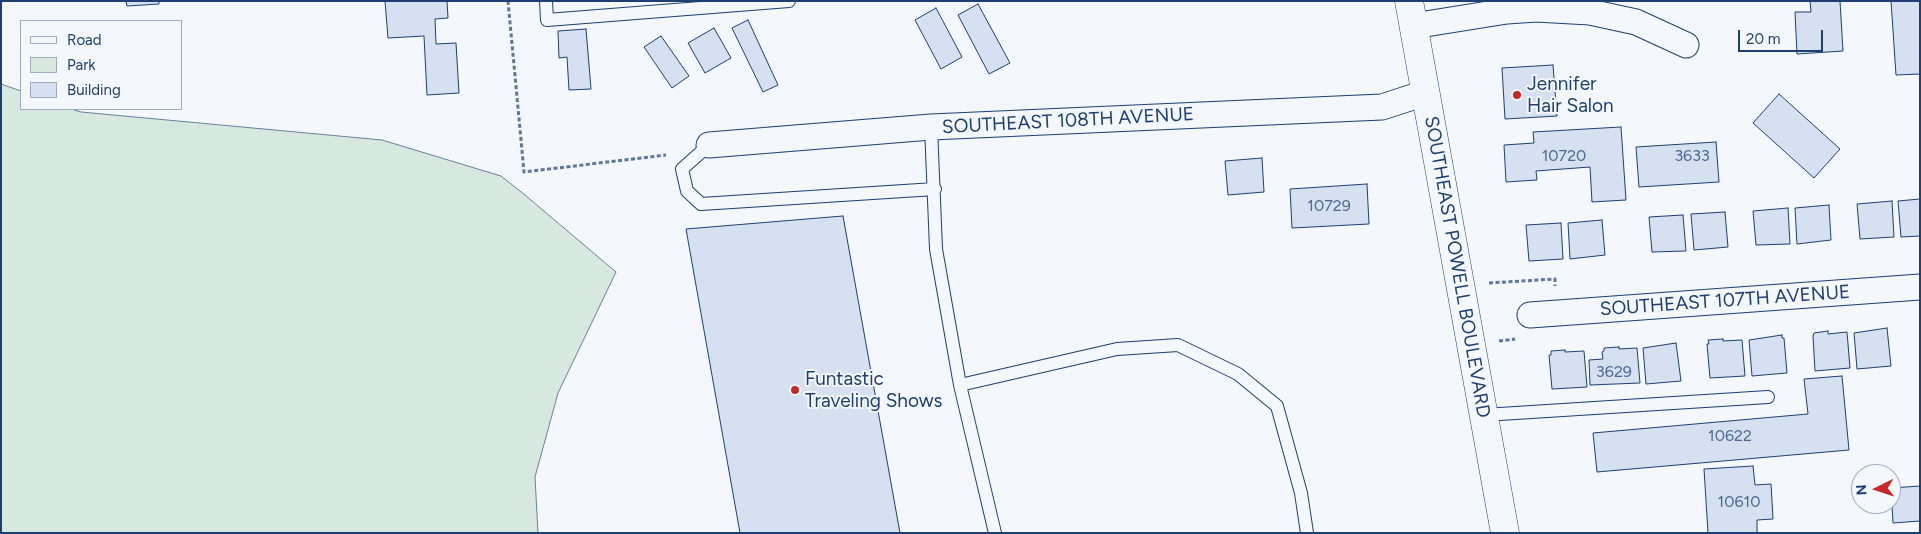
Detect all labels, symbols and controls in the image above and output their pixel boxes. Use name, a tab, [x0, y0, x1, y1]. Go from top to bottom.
legend	[20, 20, 182, 110]
scale bar	[1741, 20, 1826, 52]
text: 20 m	[1746, 30, 1780, 48]
text: Road	[67, 31, 102, 49]
text: Park	[67, 56, 96, 74]
place label: Jennifer Hair Salon	[1527, 73, 1614, 117]
text: Building	[67, 81, 121, 99]
marker: Jennifer Hair Salon	[1511, 89, 1523, 101]
street label: SOUTHEAST 108TH AVENUE	[941, 103, 1195, 139]
street label: SOUTHEAST POWELL BOULEVARD	[1419, 114, 1495, 420]
house number: 10720	[1542, 146, 1586, 166]
house number: 3633	[1674, 146, 1710, 166]
house number: 10729	[1307, 196, 1351, 216]
street label: SOUTHEAST 107TH AVENUE	[1599, 281, 1851, 321]
house number: 3629	[1596, 362, 1632, 382]
place label: Funtastic Traveling Shows	[805, 368, 942, 412]
marker: Funtastic Traveling Shows	[789, 384, 801, 396]
house number: 10622	[1708, 426, 1752, 446]
north arrow	[1851, 464, 1901, 514]
text: N	[1853, 484, 1870, 496]
house number: 10610	[1718, 492, 1760, 512]

